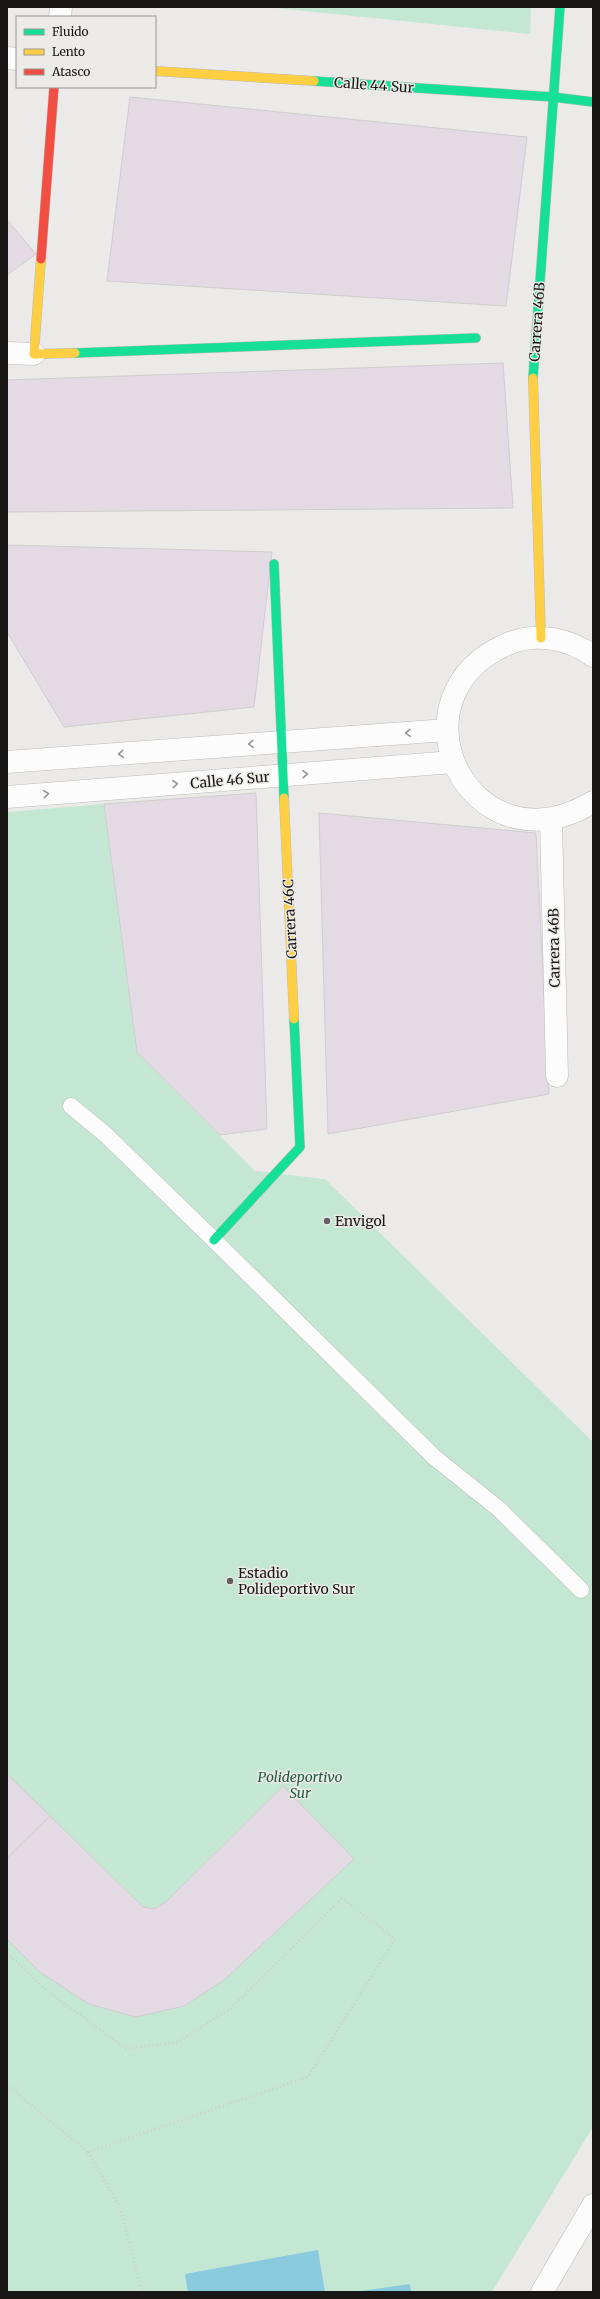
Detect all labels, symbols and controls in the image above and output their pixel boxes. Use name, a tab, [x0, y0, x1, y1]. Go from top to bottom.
legend	[16, 16, 156, 88]
text: Fluido	[52, 24, 89, 39]
text: Lento	[52, 44, 85, 59]
text: Atasco	[51, 64, 90, 79]
street label: Calle 44 Sur	[334, 73, 414, 97]
street label: Carrera 46B	[525, 282, 549, 362]
one-way arrow	[405, 729, 412, 738]
one-way arrow	[248, 740, 254, 749]
one-way arrow	[118, 749, 124, 758]
street label: Calle 46 Sur	[190, 768, 270, 792]
one-way arrow	[302, 769, 308, 778]
one-way arrow	[172, 780, 178, 789]
one-way arrow	[43, 790, 49, 799]
street label: Carrera 46C	[279, 879, 301, 959]
street label: Carrera 46B	[544, 908, 564, 988]
place label: Envigol	[335, 1212, 387, 1230]
marker: Envigol	[322, 1216, 332, 1226]
place label: Estadio Polideportivo Sur	[238, 1564, 355, 1598]
marker: Estadio Polideportivo Sur	[225, 1576, 235, 1586]
park label: Polideportivo Sur	[258, 1768, 342, 1802]

